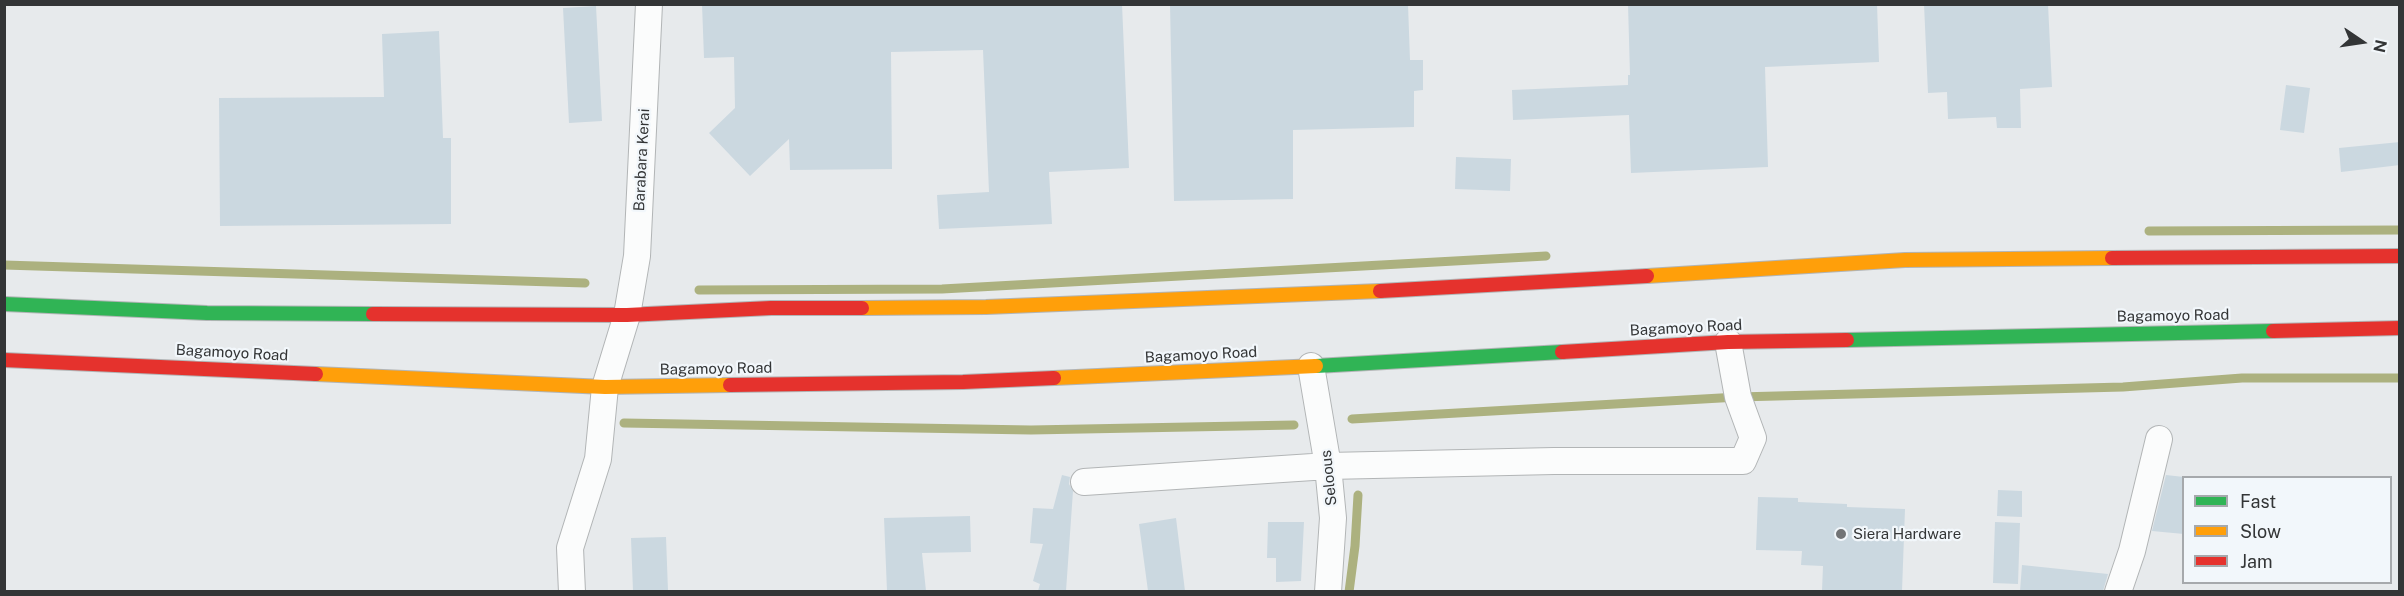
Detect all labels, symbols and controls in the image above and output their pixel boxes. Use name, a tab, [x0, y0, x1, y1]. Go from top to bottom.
north arrow	[2332, 12, 2392, 72]
text: N	[2369, 38, 2391, 54]
street label: Barabara Kerai	[630, 108, 654, 212]
street label: Bagamoyo Road	[2117, 306, 2229, 326]
street label: Bagamoyo Road	[1629, 316, 1743, 340]
street label: Bagamoyo Road	[175, 341, 289, 365]
street label: Bagamoyo Road	[1144, 343, 1258, 367]
street label: Bagamoyo Road	[660, 359, 772, 379]
street label: Seloous	[1317, 449, 1341, 507]
legend	[2182, 476, 2392, 584]
text: Fast	[2240, 491, 2276, 512]
text: Slow	[2240, 521, 2281, 542]
place label: Siera Hardware	[1853, 525, 1961, 543]
marker: Siera Hardware	[1834, 527, 1848, 541]
text: Jam	[2240, 551, 2273, 572]

